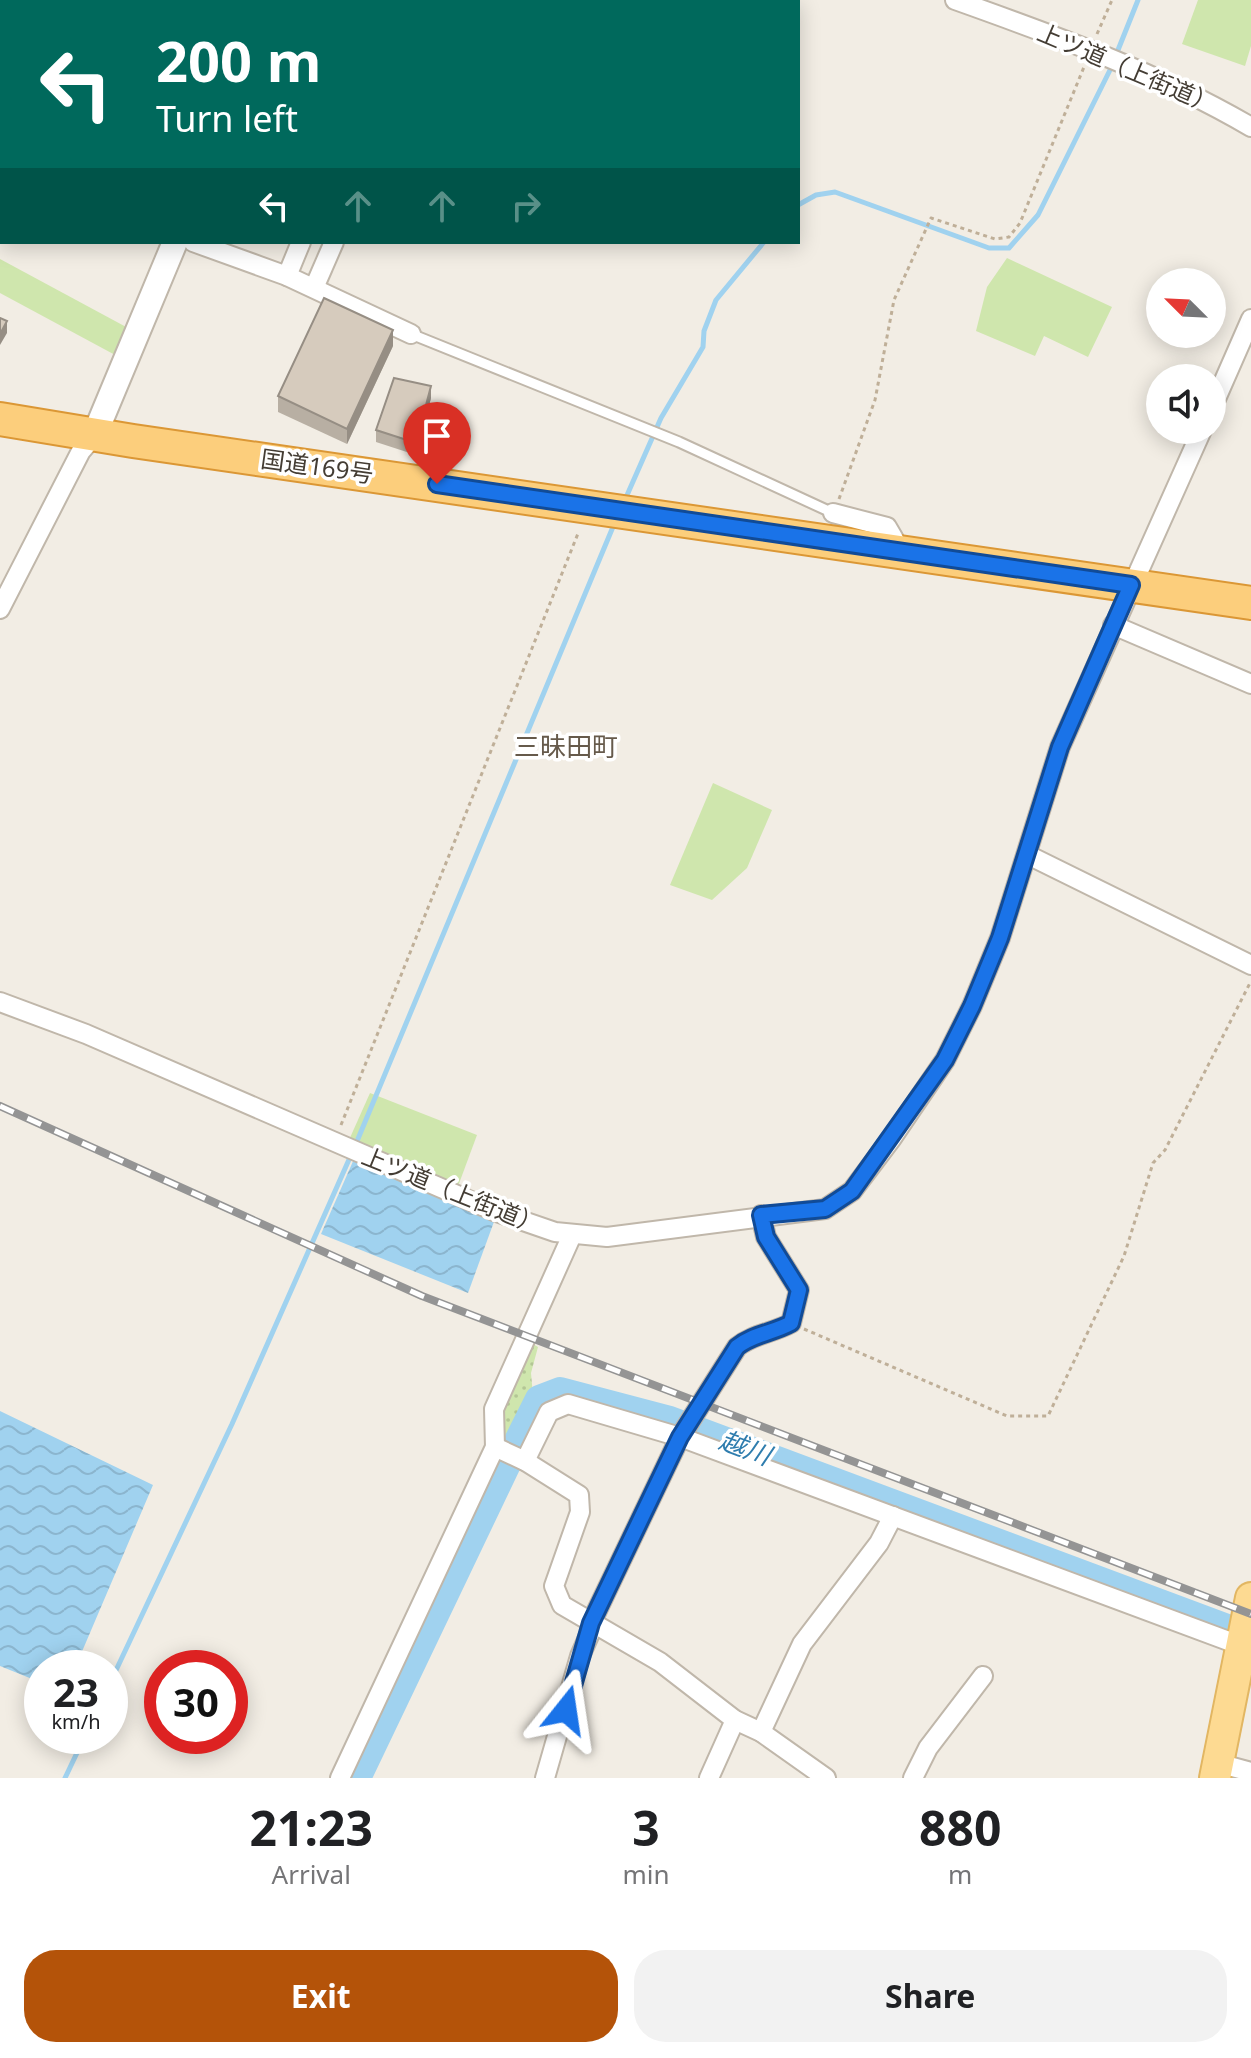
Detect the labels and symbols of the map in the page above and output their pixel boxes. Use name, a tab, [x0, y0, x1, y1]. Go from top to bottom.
street label: 上ツ道（上街道）	[1033, 15, 1222, 120]
north arrow	[1146, 268, 1226, 348]
pin	[403, 402, 471, 484]
street label: 国道169号	[259, 441, 376, 490]
district label: 三昧田町	[514, 728, 618, 764]
street label: 上ツ道（上街道）	[357, 1138, 548, 1241]
water label: 越川	[715, 1421, 779, 1474]
speed limit sign: 30	[144, 1650, 248, 1754]
position arrow	[524, 1668, 608, 1752]

